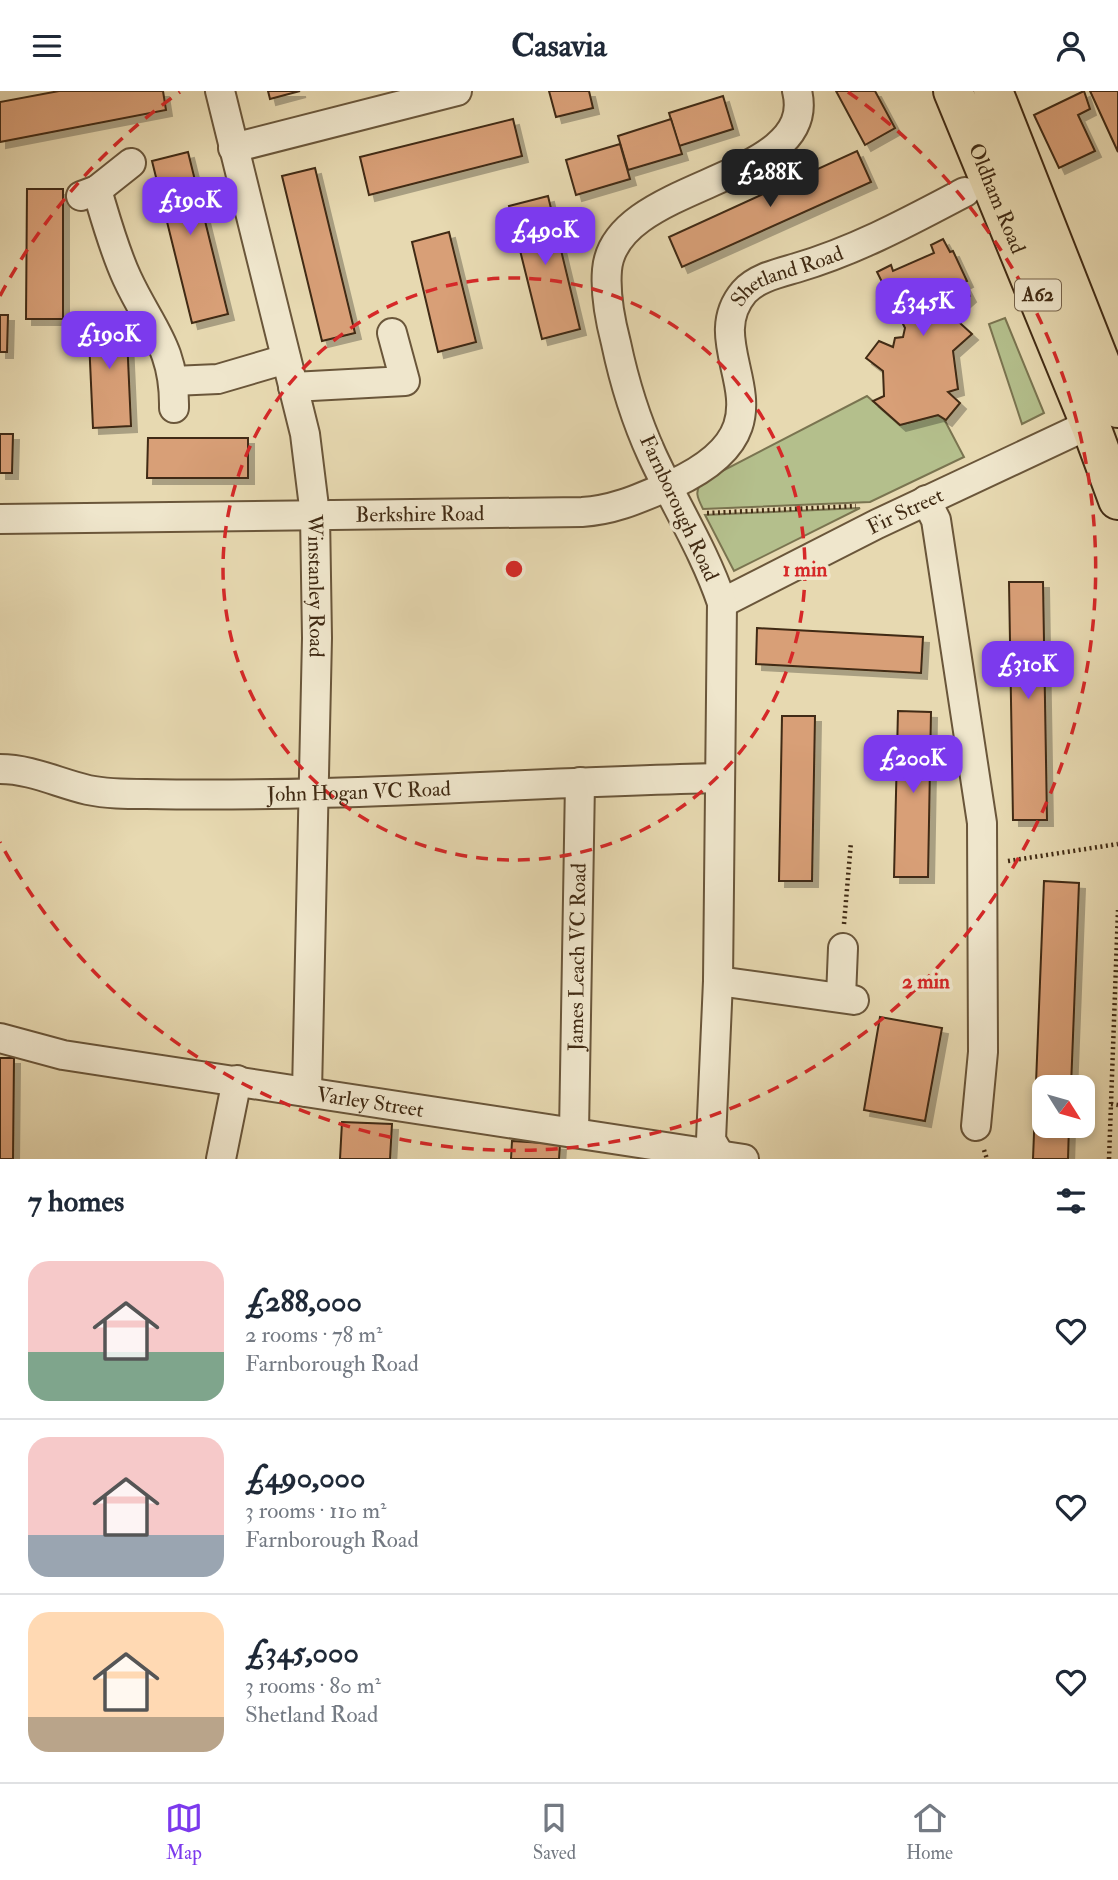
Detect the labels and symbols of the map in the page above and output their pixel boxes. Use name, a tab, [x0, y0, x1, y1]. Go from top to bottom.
street label: Oldham Road	[962, 139, 1032, 258]
pin: £288K	[721, 149, 819, 209]
pin: £190K	[141, 177, 239, 237]
pin: £490K	[496, 207, 594, 267]
street label: Shetland Road	[724, 239, 848, 311]
pin: £345K	[874, 279, 972, 338]
road number: A62	[1015, 279, 1061, 311]
pin: £190K	[60, 311, 158, 371]
street label: Farnborough Road	[633, 430, 725, 586]
street label: Fir Street	[862, 481, 948, 540]
street label: Berkshire Road	[355, 500, 485, 528]
street label: Winstanley Road	[301, 513, 331, 658]
text: 1 min	[783, 556, 827, 583]
centre of rings	[502, 557, 526, 581]
pin: £310K	[979, 641, 1077, 701]
pin: £200K	[864, 735, 962, 795]
street label: John Hogan VC Road	[266, 775, 452, 808]
street label: James Leach VC Road	[562, 862, 592, 1052]
text: 2 min	[902, 968, 950, 995]
north arrow	[1032, 1075, 1096, 1137]
street label: Varley Street	[315, 1080, 426, 1123]

